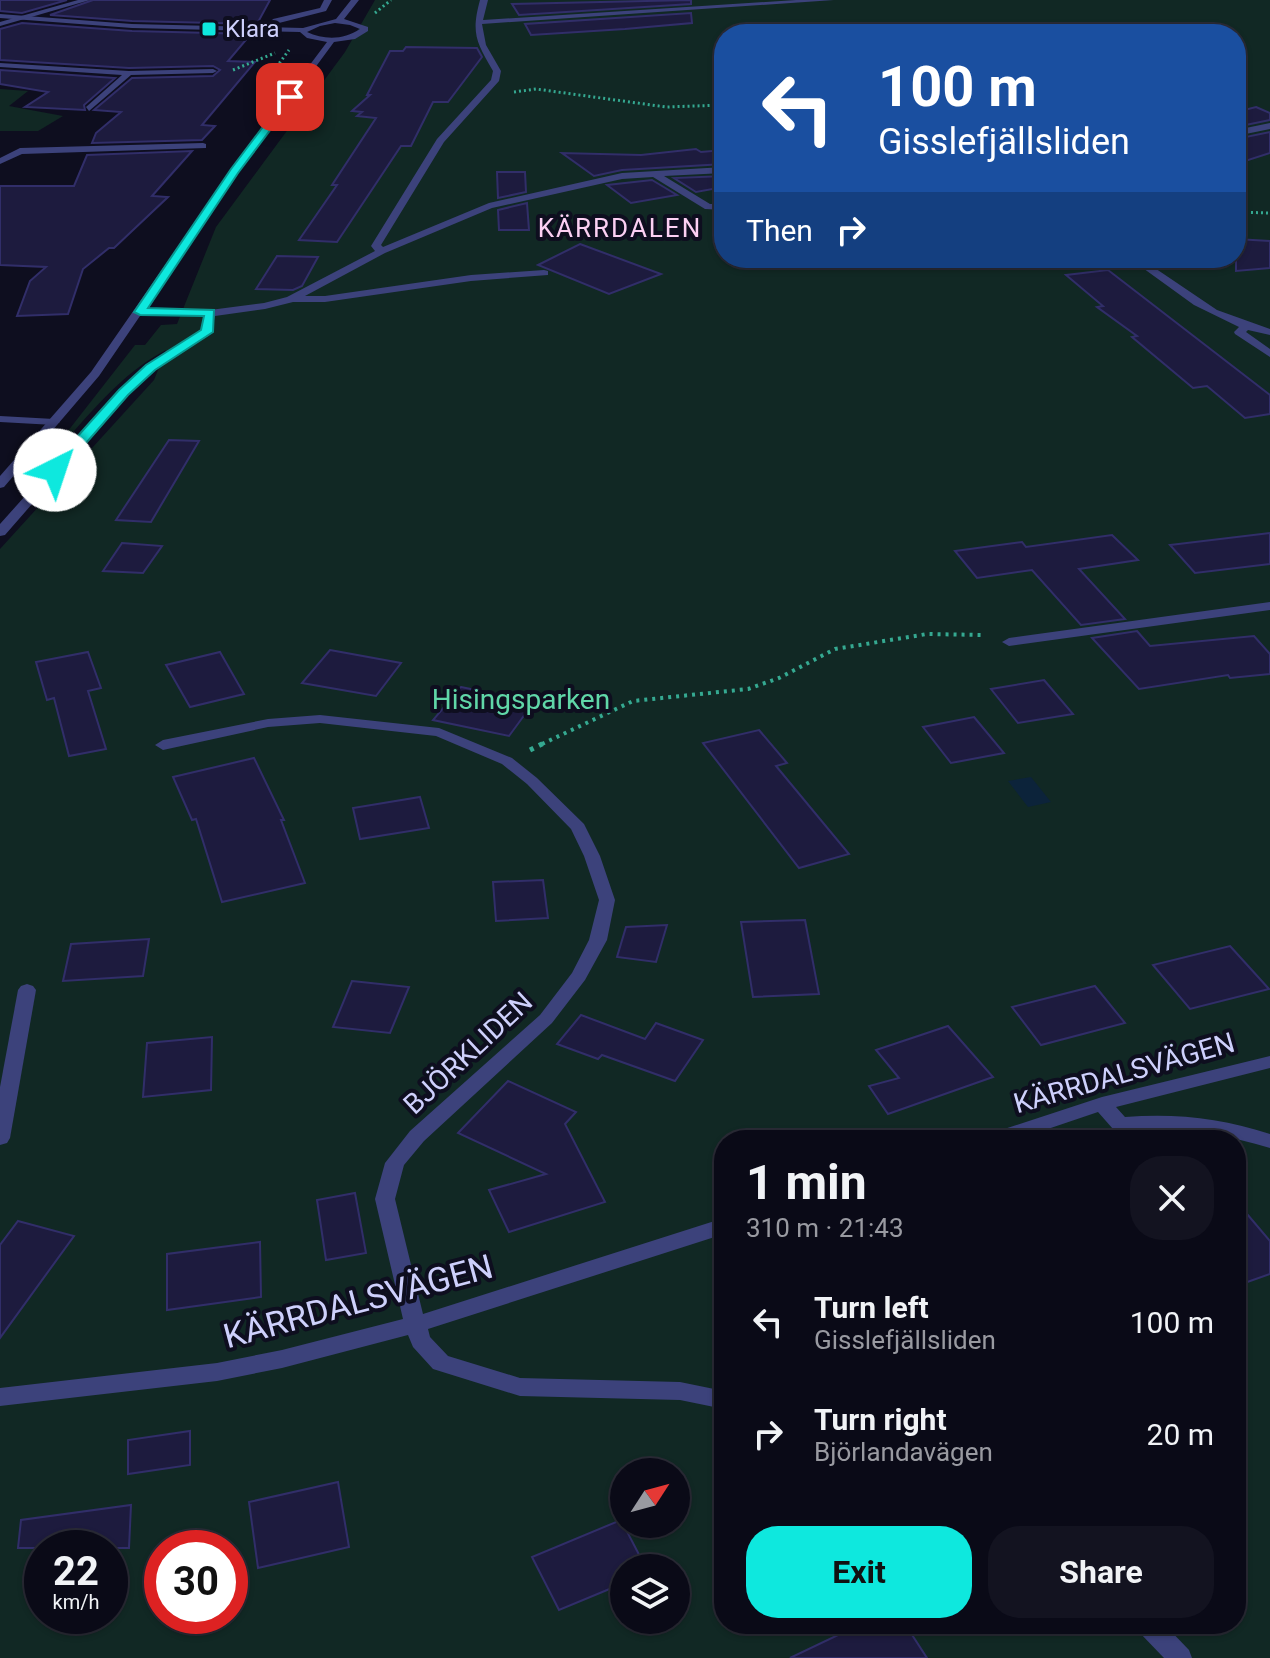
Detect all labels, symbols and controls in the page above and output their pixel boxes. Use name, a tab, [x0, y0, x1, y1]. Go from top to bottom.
place label: Klara	[225, 15, 280, 43]
marker: Klara	[200, 20, 218, 38]
text: 100 m	[878, 54, 1037, 120]
icon: left	[746, 56, 850, 160]
pin	[256, 63, 324, 131]
icon: arrive	[268, 75, 312, 119]
text: Gisslefjällsliden	[878, 121, 1130, 163]
icon: right	[829, 208, 873, 252]
district label: KÄRRDALEN	[538, 213, 702, 243]
text: Then	[746, 213, 813, 248]
position arrow	[13, 428, 97, 512]
park label: Hisingsparken	[432, 683, 610, 716]
street label: BJÖRKLIDEN	[397, 985, 539, 1121]
street label: KÄRRDALSVÄGEN	[1010, 1026, 1238, 1120]
text: 1 min	[746, 1154, 867, 1211]
button: close	[1130, 1156, 1214, 1240]
text: 310 m · 21:43	[746, 1213, 904, 1243]
street label: KÄRRDALSVÄGEN	[219, 1246, 497, 1356]
text: Turn left	[814, 1290, 929, 1325]
icon: left	[746, 1300, 790, 1344]
text: 100 m	[1130, 1305, 1214, 1340]
text: Gisslefjällsliden	[814, 1325, 996, 1355]
text: Turn right	[814, 1402, 947, 1437]
icon: right	[746, 1412, 790, 1456]
text: 20 m	[1147, 1417, 1214, 1452]
text: Björlandavägen	[814, 1437, 993, 1467]
north arrow	[610, 1458, 690, 1538]
map controls	[610, 1458, 690, 1634]
button: Exit	[746, 1526, 972, 1618]
button: Share	[988, 1526, 1214, 1618]
speed limit sign: 30	[144, 1530, 248, 1634]
text: 22	[53, 1548, 99, 1595]
button: layers	[610, 1554, 690, 1634]
text: km/h	[53, 1590, 99, 1614]

